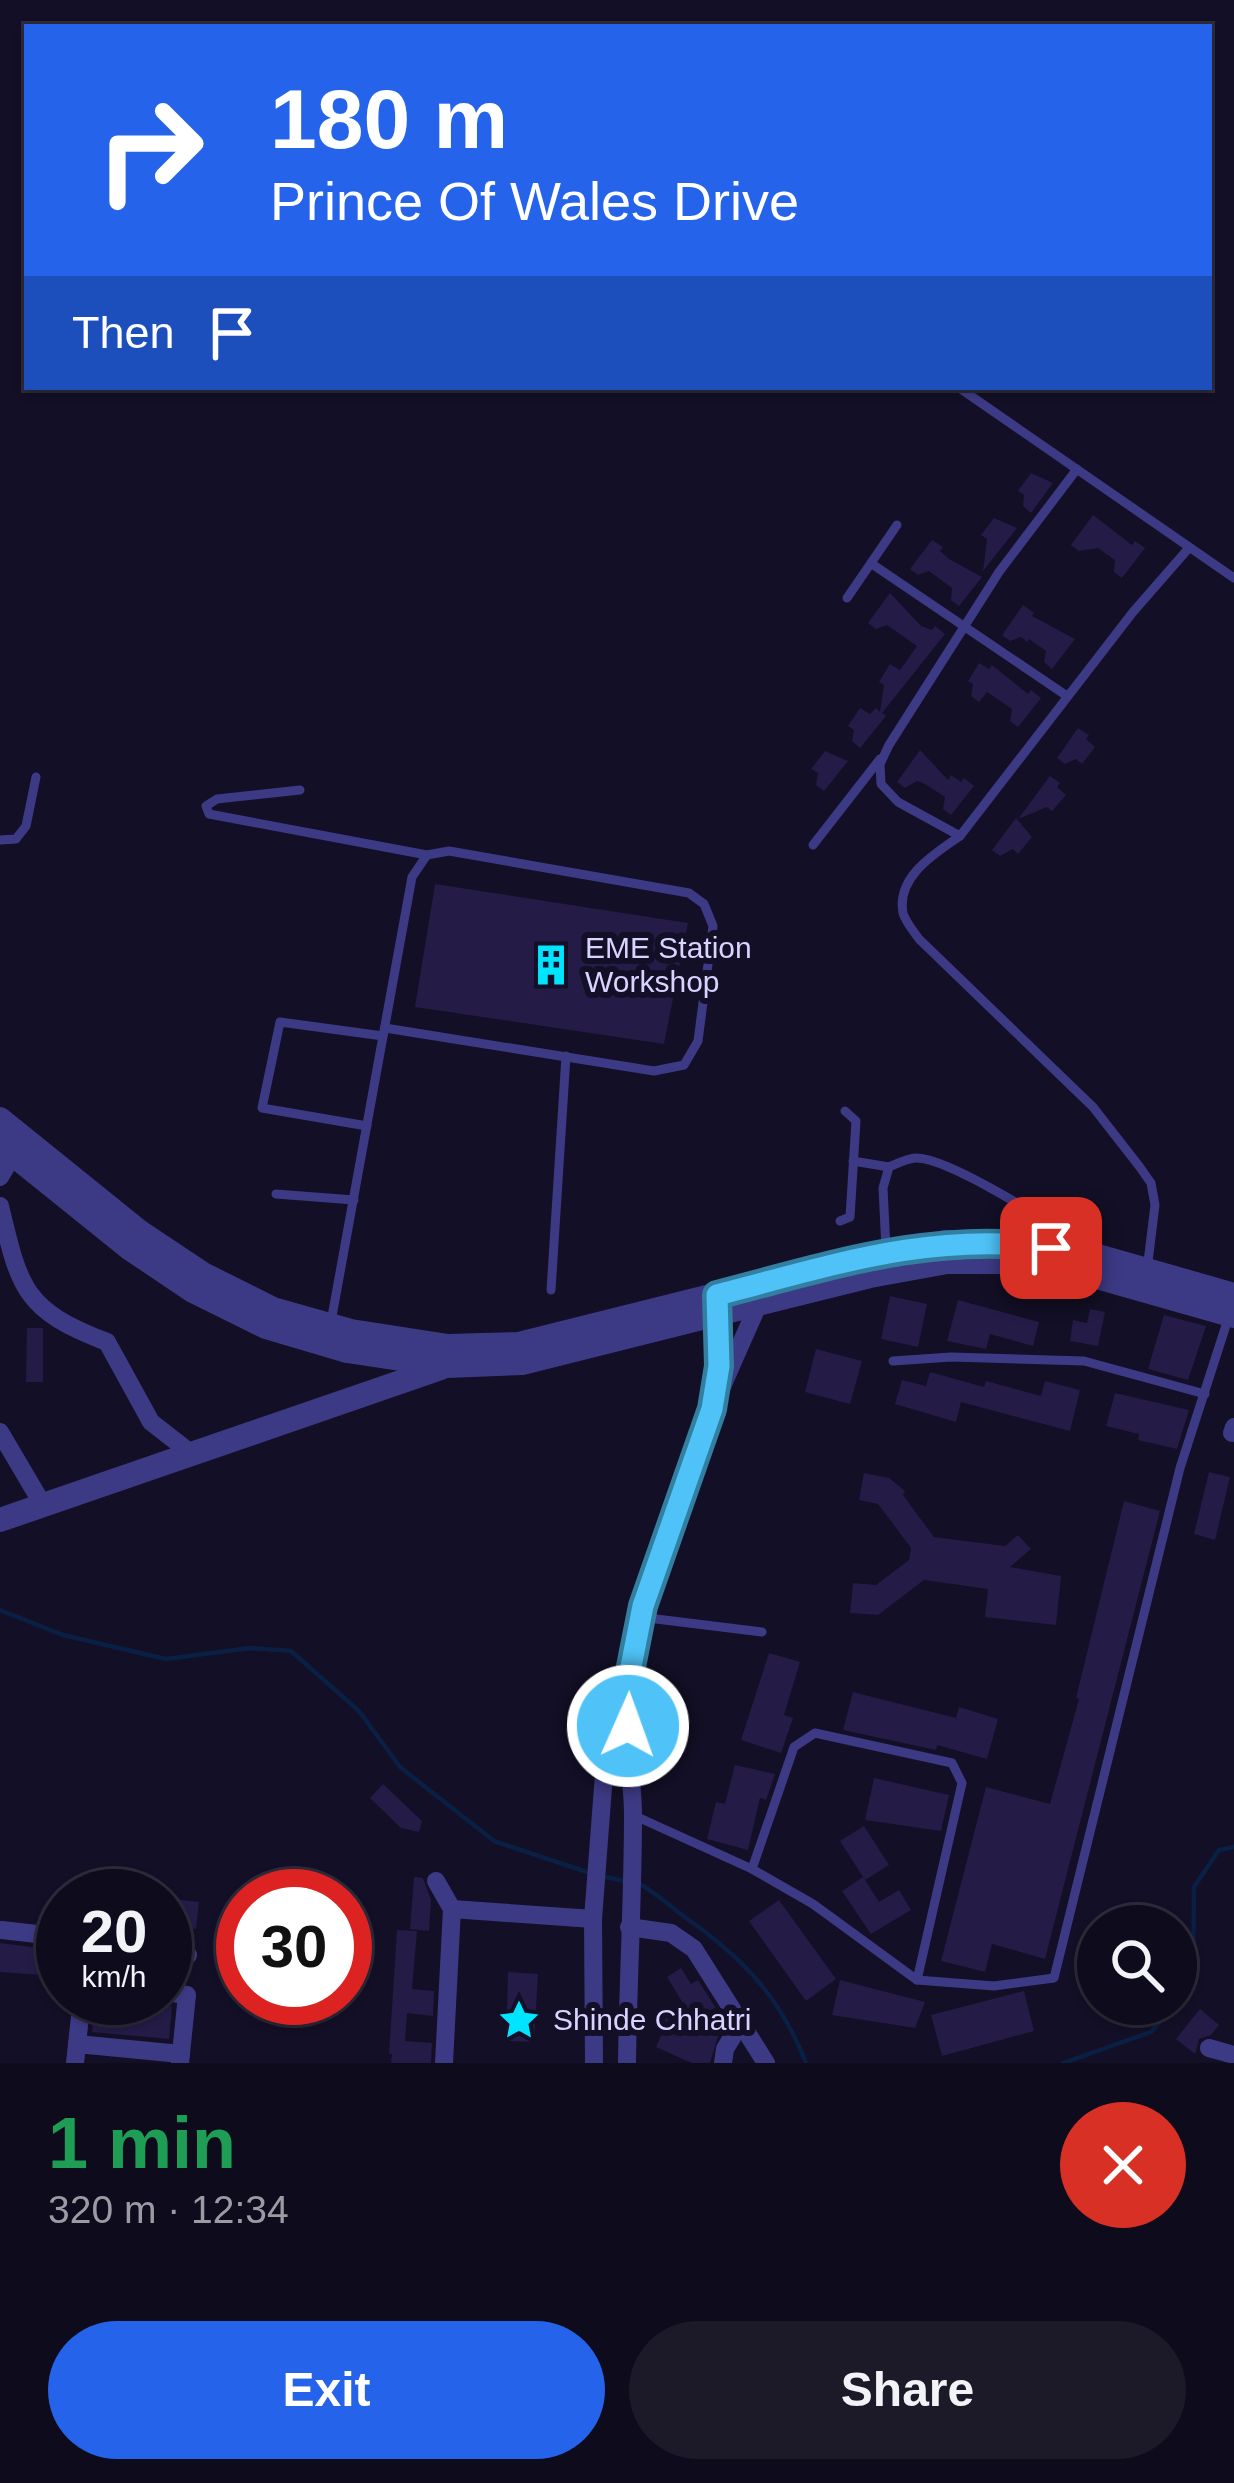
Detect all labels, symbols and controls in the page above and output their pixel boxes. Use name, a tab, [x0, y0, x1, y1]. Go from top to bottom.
icon: right	[72, 72, 228, 228]
text: 180 m	[270, 72, 508, 166]
text: Prince Of Wales Drive	[270, 171, 799, 231]
icon: arrive	[199, 300, 265, 366]
text: Then	[72, 307, 175, 358]
place label: EME Station Workshop	[585, 931, 752, 998]
building icon: EME Station Workshop	[528, 942, 574, 988]
pin	[1000, 1197, 1102, 1299]
icon: arrive	[1018, 1215, 1084, 1281]
position arrow	[565, 1663, 691, 1789]
speed limit sign: 30	[216, 1869, 372, 2025]
text: 20	[81, 1898, 147, 1965]
map controls	[1077, 1905, 1197, 2025]
button: search	[1077, 1905, 1197, 2025]
text: km/h	[81, 1960, 147, 1993]
place icon: Shinde Chhatri	[496, 1997, 542, 2043]
place label: Shinde Chhatri	[553, 2003, 751, 2036]
button: close	[1060, 2102, 1186, 2228]
text: 1 min	[48, 2103, 236, 2183]
text: 320 m · 12:34	[48, 2188, 289, 2231]
button: Exit	[48, 2321, 605, 2459]
button: Share	[629, 2321, 1186, 2459]

